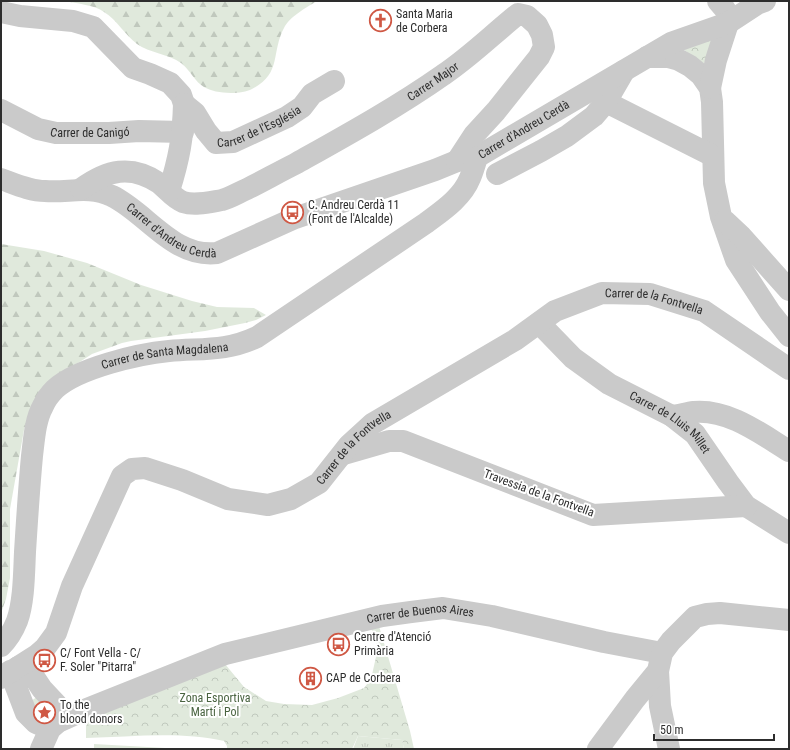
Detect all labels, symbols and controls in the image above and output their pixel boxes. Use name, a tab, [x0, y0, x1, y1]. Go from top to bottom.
place label: Santa Maria de Corbera	[396, 7, 453, 35]
church icon: Santa Maria de Corbera	[368, 8, 394, 34]
street label: Carrer Major	[405, 59, 462, 104]
street label: Carrer d'Andreu Cerdà	[476, 97, 572, 162]
street label: Carrer de l'Església	[217, 103, 304, 150]
street label: Carrer de Canigó	[49, 125, 130, 140]
place label: C. Andreu Cerdà 11 (Font de l'Alcalde)	[308, 198, 399, 226]
bus stop icon: C. Andreu Cerdà 11 (Font de l'Alcalde)	[279, 199, 305, 225]
street label: Carrer d'Andreu Cerdà	[124, 200, 217, 260]
street label: Carrer de la Fontvella	[605, 286, 705, 317]
street label: Carrer de Santa Magdalena	[100, 340, 230, 372]
street label: Carrer de Lluis Millet	[627, 389, 713, 456]
street label: Carrer de la Fontvella	[313, 407, 394, 487]
street label: Travessia de la Fontvella	[482, 467, 596, 520]
street label: Carrer de Buenos Aires	[365, 601, 475, 627]
place label: Centre d'Atenció Primària	[354, 630, 431, 658]
bus stop icon: Centre d'Atenció Primària	[325, 631, 351, 657]
place label: C/ Font Vella - C/ F. Soler "Pitarra"	[60, 646, 141, 674]
bus stop icon: C/ Font Vella - C/ F. Soler "Pitarra"	[31, 647, 57, 673]
building icon: CAP de Corbera	[298, 665, 324, 691]
place label: CAP de Corbera	[326, 671, 401, 685]
park label: Zona Esportiva Martí i Pol	[180, 691, 251, 719]
place label: To the blood donors	[60, 698, 122, 726]
place icon: To the blood donors	[31, 699, 57, 725]
scale bar	[654, 716, 774, 742]
text: 50 m	[660, 723, 684, 737]

